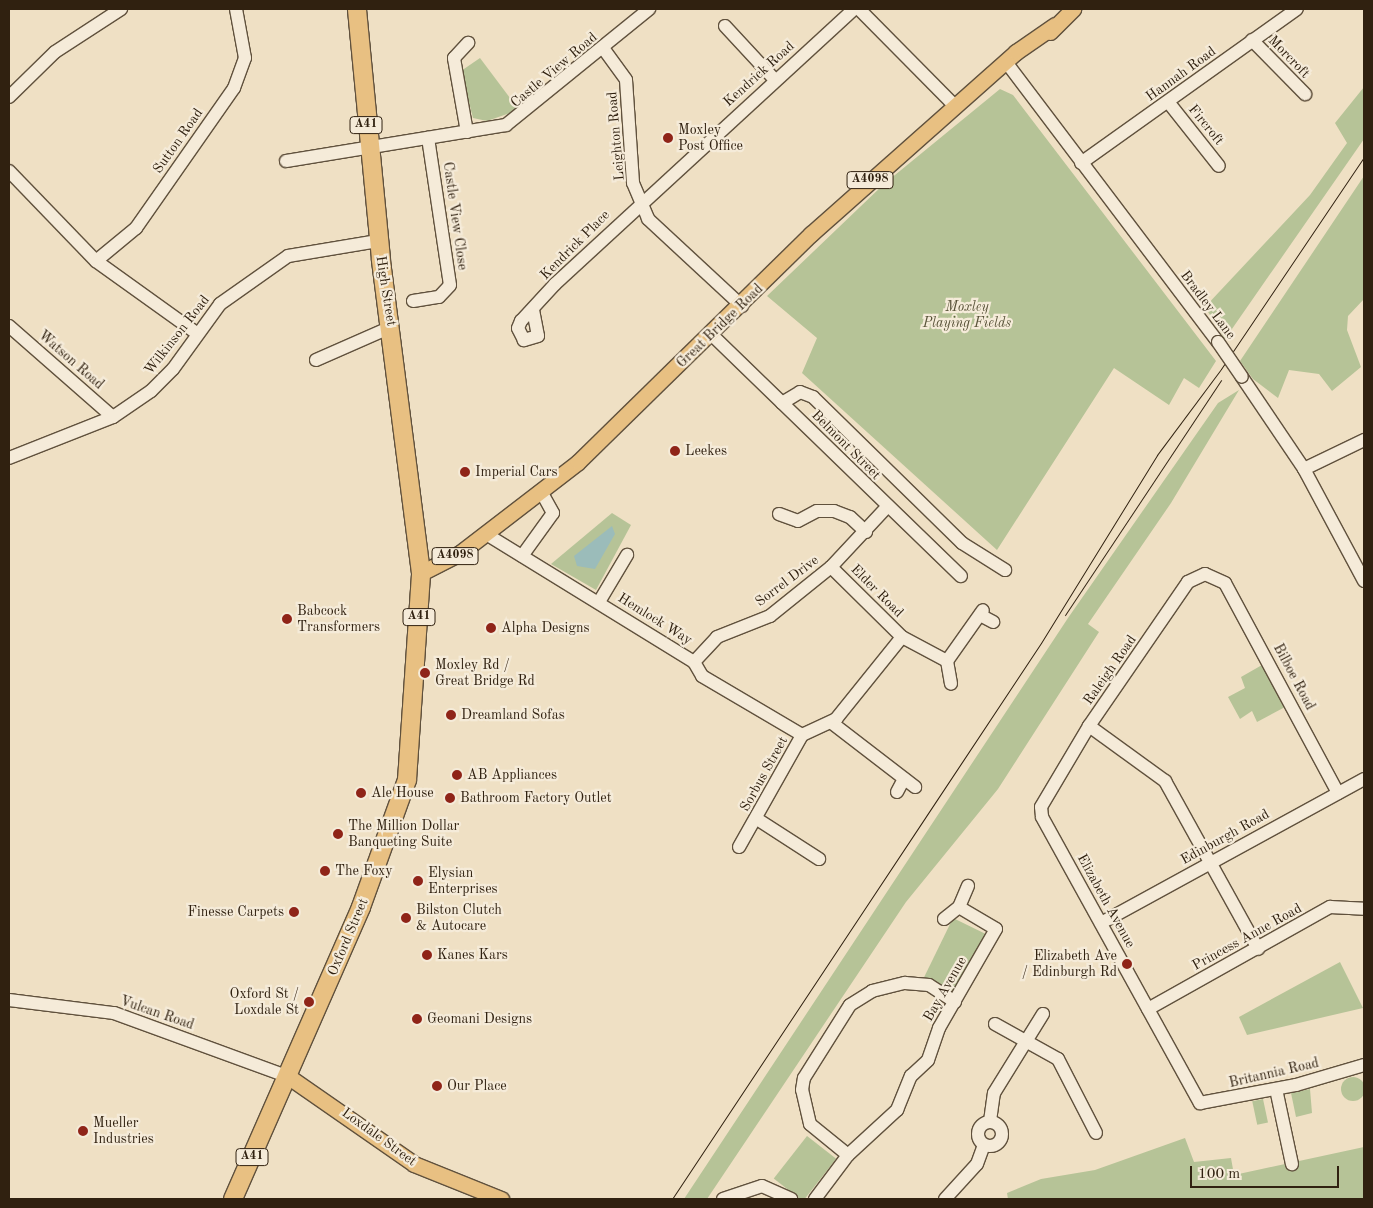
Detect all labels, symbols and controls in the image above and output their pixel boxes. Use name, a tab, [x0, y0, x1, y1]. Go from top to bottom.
street label: Castle View Road	[507, 29, 601, 111]
street label: Morcroft	[1265, 32, 1313, 82]
street label: Kendrick Road	[720, 38, 798, 110]
street label: Hannah Road	[1143, 43, 1219, 105]
street label: Leighton Road	[604, 91, 628, 181]
street label: Fircroft	[1185, 101, 1227, 149]
street label: Sutton Road	[149, 105, 207, 177]
road number: A41	[348, 116, 384, 134]
place label: Moxley Post Office	[678, 122, 743, 154]
marker: Moxley Post Office	[662, 132, 674, 144]
street label: Castle View Close	[439, 161, 471, 271]
road number: A4098	[846, 170, 894, 190]
street label: Kendrick Place	[537, 207, 613, 283]
street label: High Street	[372, 255, 400, 327]
street label: Bradley Lane	[1177, 267, 1239, 343]
street label: Great Bridge Road	[673, 281, 767, 371]
street label: Wilkinson Road	[141, 292, 213, 378]
park label: Moxley Playing Fields	[923, 299, 1011, 332]
street label: Watson Road	[35, 327, 107, 393]
street label: Belmont Street	[808, 407, 884, 483]
place label: Leekes	[685, 443, 727, 459]
marker: Leekes	[669, 445, 681, 457]
place label: Imperial Cars	[475, 464, 558, 480]
marker: Imperial Cars	[459, 466, 471, 478]
road number: A4098	[431, 546, 479, 566]
street label: Sorrel Drive	[752, 552, 822, 610]
street label: Elder Road	[847, 561, 907, 621]
street label: Hemlock Way	[615, 589, 695, 649]
place label: Babcock Transformers	[297, 603, 380, 636]
road number: A41	[402, 608, 436, 626]
marker: Babcock Transformers	[281, 613, 293, 625]
place label: Alpha Designs	[501, 620, 590, 636]
marker: Alpha Designs	[485, 622, 497, 634]
street label: Raleigh Road	[1080, 632, 1140, 708]
street label: Bilboe Road	[1269, 641, 1319, 713]
place label: Moxley Rd / Great Bridge Rd	[435, 657, 535, 690]
marker: Moxley Rd / Great Bridge Rd	[419, 667, 431, 679]
place label: Dreamland Sofas	[461, 707, 565, 723]
marker: Dreamland Sofas	[445, 709, 457, 721]
street label: Sorbus Street	[737, 734, 791, 814]
place label: AB Appliances	[467, 767, 557, 783]
marker: AB Appliances	[451, 769, 463, 781]
place label: Ale House	[371, 785, 434, 801]
marker: Ale House	[355, 787, 367, 799]
place label: Bathroom Factory Outlet	[460, 790, 612, 806]
marker: Bathroom Factory Outlet	[444, 792, 456, 804]
street label: Edinburgh Road	[1178, 806, 1272, 868]
place label: The Million Dollar Banqueting Suite	[348, 818, 459, 850]
marker: The Million Dollar Banqueting Suite	[332, 828, 344, 840]
street label: Elizabeth Avenue	[1073, 851, 1139, 951]
place label: The Foxy	[335, 863, 393, 879]
marker: The Foxy	[319, 865, 331, 877]
place label: Elysian Enterprises	[428, 865, 498, 898]
marker: Elysian Enterprises	[412, 875, 424, 887]
street label: Oxford Street	[324, 896, 372, 978]
street label: Princess Anne Road	[1189, 900, 1305, 974]
place label: Bilston Clutch & Autocare	[416, 902, 502, 934]
place label: Finesse Carpets	[188, 904, 284, 920]
marker: Finesse Carpets	[288, 906, 300, 918]
marker: Bilston Clutch & Autocare	[400, 912, 412, 924]
place label: Kanes Kars	[437, 947, 508, 963]
place label: Elizabeth Ave / Edinburgh Rd	[1022, 948, 1117, 980]
marker: Kanes Kars	[421, 949, 433, 961]
street label: Bay Avenue	[920, 954, 970, 1024]
marker: Elizabeth Ave / Edinburgh Rd	[1121, 958, 1133, 970]
place label: Oxford St / Loxdale St	[230, 986, 299, 1019]
street label: Vulcan Road	[118, 993, 196, 1033]
marker: Oxford St / Loxdale St	[303, 996, 315, 1008]
place label: Geomani Designs	[427, 1011, 532, 1027]
marker: Geomani Designs	[411, 1013, 423, 1025]
street label: Britannia Road	[1227, 1054, 1321, 1092]
place label: Our Place	[447, 1078, 507, 1094]
marker: Our Place	[431, 1080, 443, 1092]
street label: Loxdale Street	[338, 1104, 420, 1170]
place label: Mueller Industries	[93, 1115, 154, 1148]
marker: Mueller Industries	[77, 1125, 89, 1137]
road number: A41	[234, 1148, 270, 1166]
scale bar	[1193, 1156, 1342, 1188]
text: 100 m	[1198, 1167, 1240, 1182]

